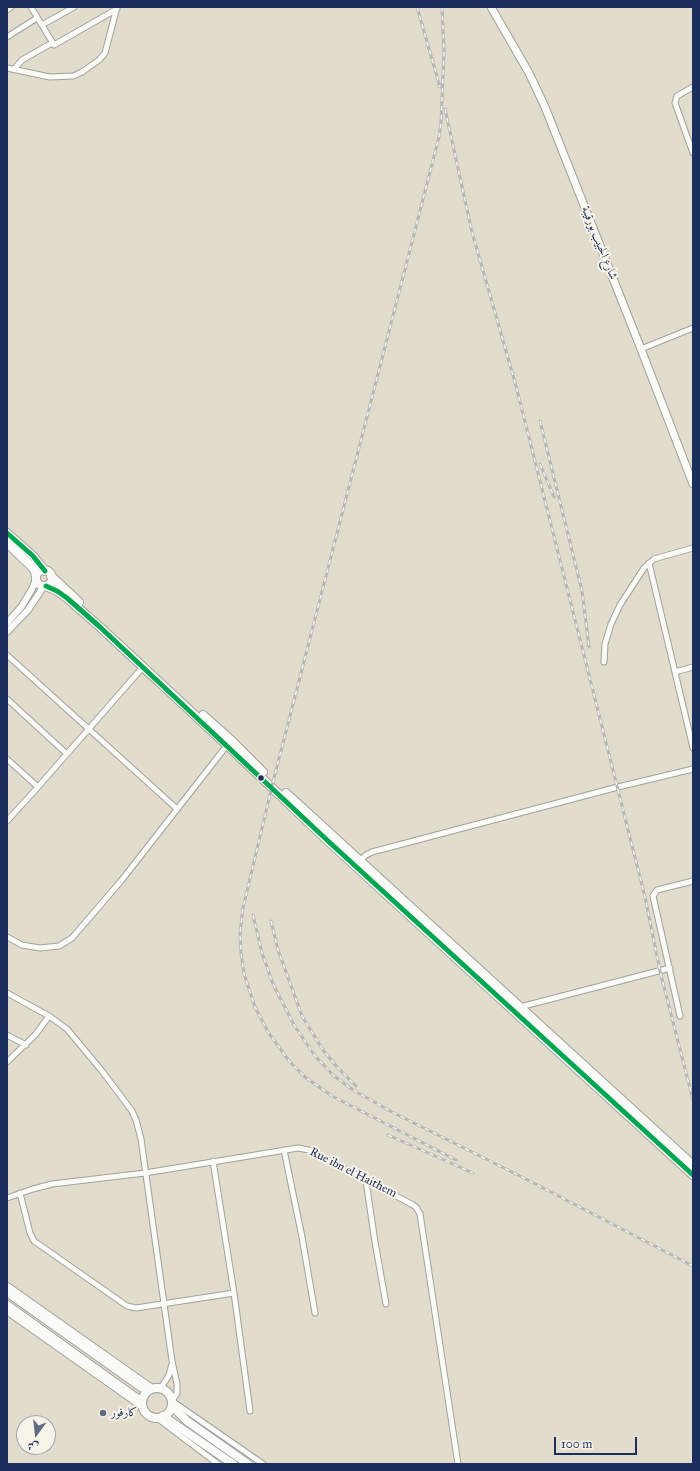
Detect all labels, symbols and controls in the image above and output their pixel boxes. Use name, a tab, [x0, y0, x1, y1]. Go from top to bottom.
street label: شارع الحبيب بورقيبة	[578, 204, 620, 282]
unlabelled marker	[256, 773, 266, 783]
street label: Rue ibn el Haithem	[307, 1145, 399, 1201]
place label: كارفور	[111, 1406, 138, 1420]
marker: كارفور	[98, 1408, 108, 1418]
north arrow	[16, 1415, 56, 1455]
scale bar	[556, 1429, 639, 1455]
text: 100 m	[561, 1437, 592, 1451]
text: ش	[26, 1438, 40, 1454]

